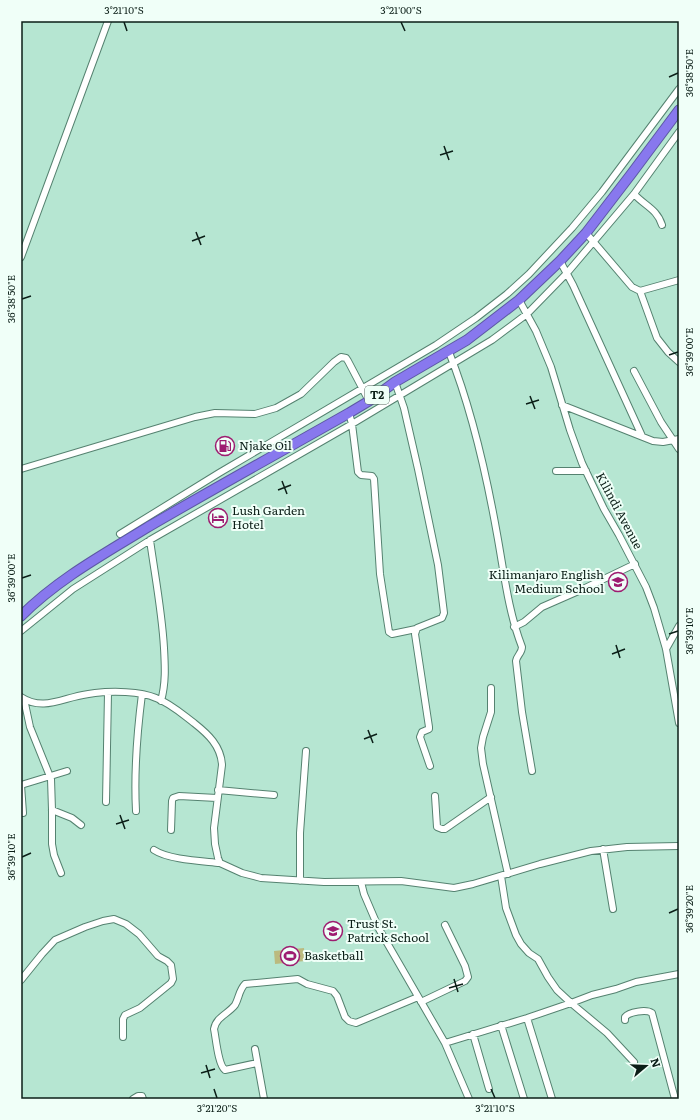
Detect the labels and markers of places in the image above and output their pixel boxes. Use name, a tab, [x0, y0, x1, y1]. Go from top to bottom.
fuel station icon: Njake Oil	[214, 435, 236, 457]
place label: Njake Oil	[239, 436, 292, 454]
place label: Lush Garden Hotel	[232, 501, 305, 533]
hotel icon: Lush Garden Hotel	[207, 507, 229, 529]
place label: Kilimanjaro English Medium School	[489, 565, 604, 597]
school or university icon: Kilimanjaro English Medium School	[607, 571, 629, 593]
place label: Trust St. Patrick School	[347, 914, 429, 946]
school or university icon: Trust St. Patrick School	[322, 920, 344, 942]
sports icon: Basketball	[279, 945, 301, 967]
place label: Basketball	[304, 946, 364, 964]

